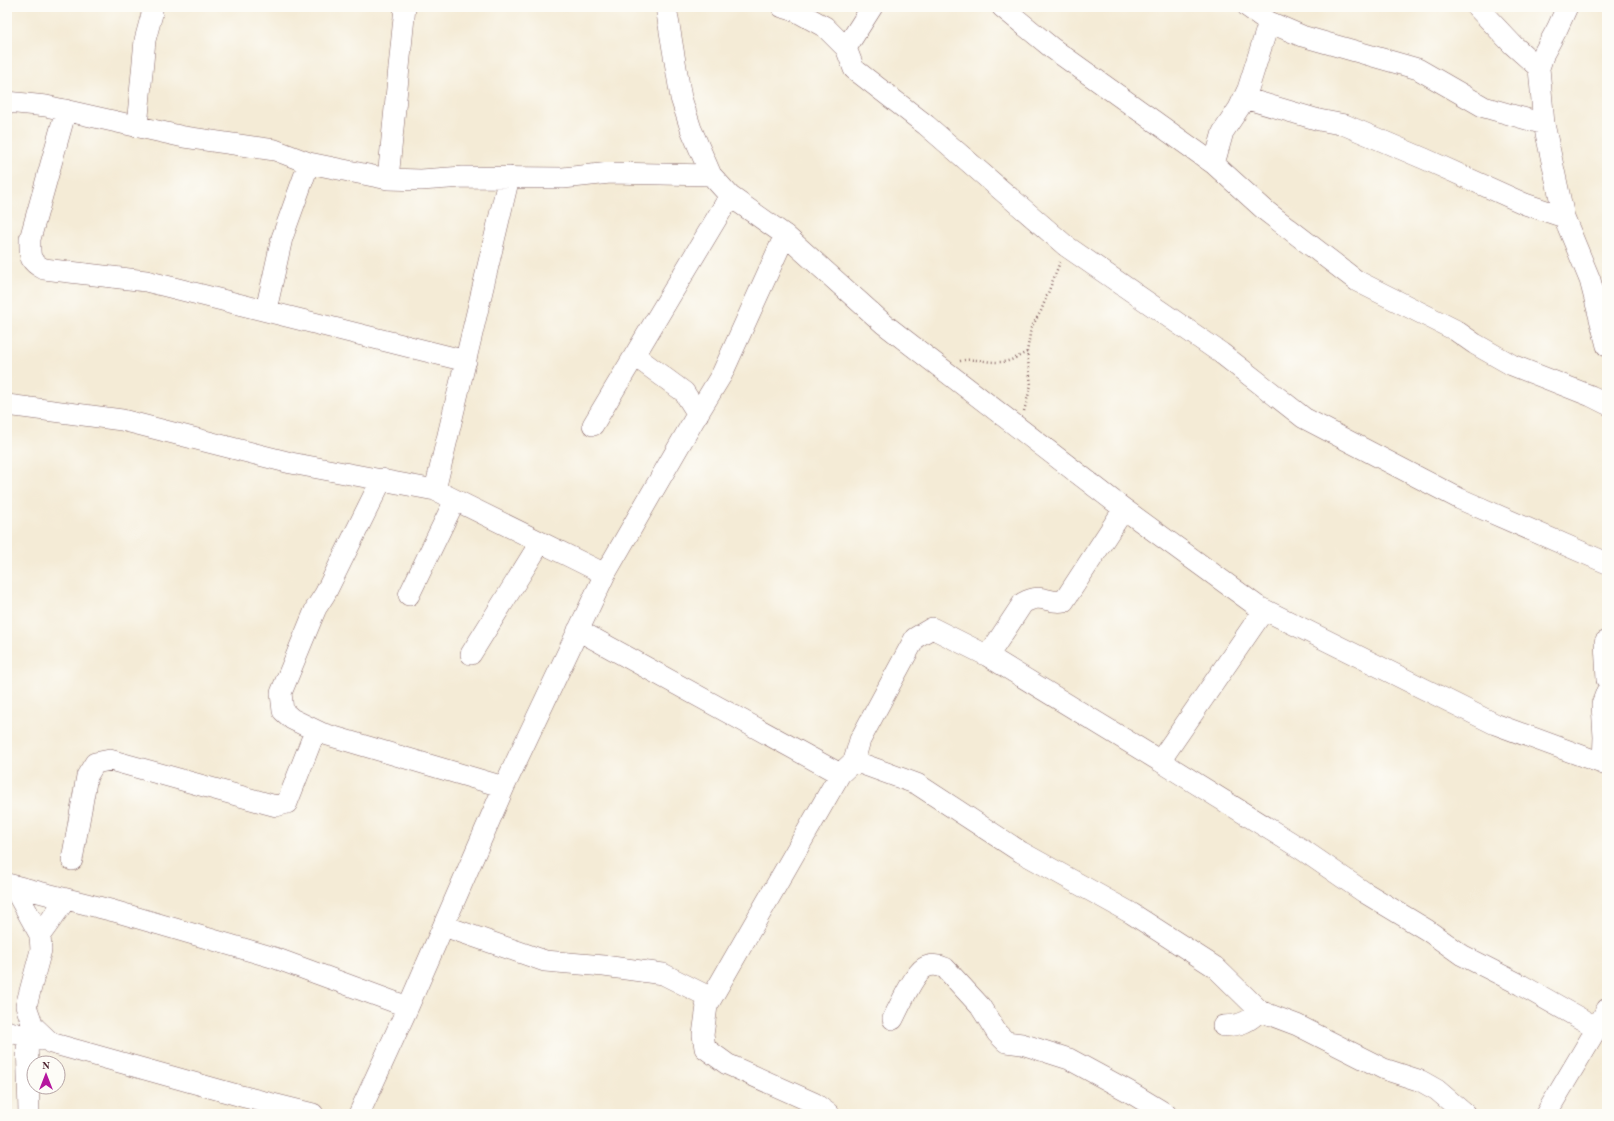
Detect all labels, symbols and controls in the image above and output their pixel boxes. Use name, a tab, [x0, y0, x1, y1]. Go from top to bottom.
north arrow	[26, 1055, 66, 1095]
text: N	[42, 1061, 51, 1072]

